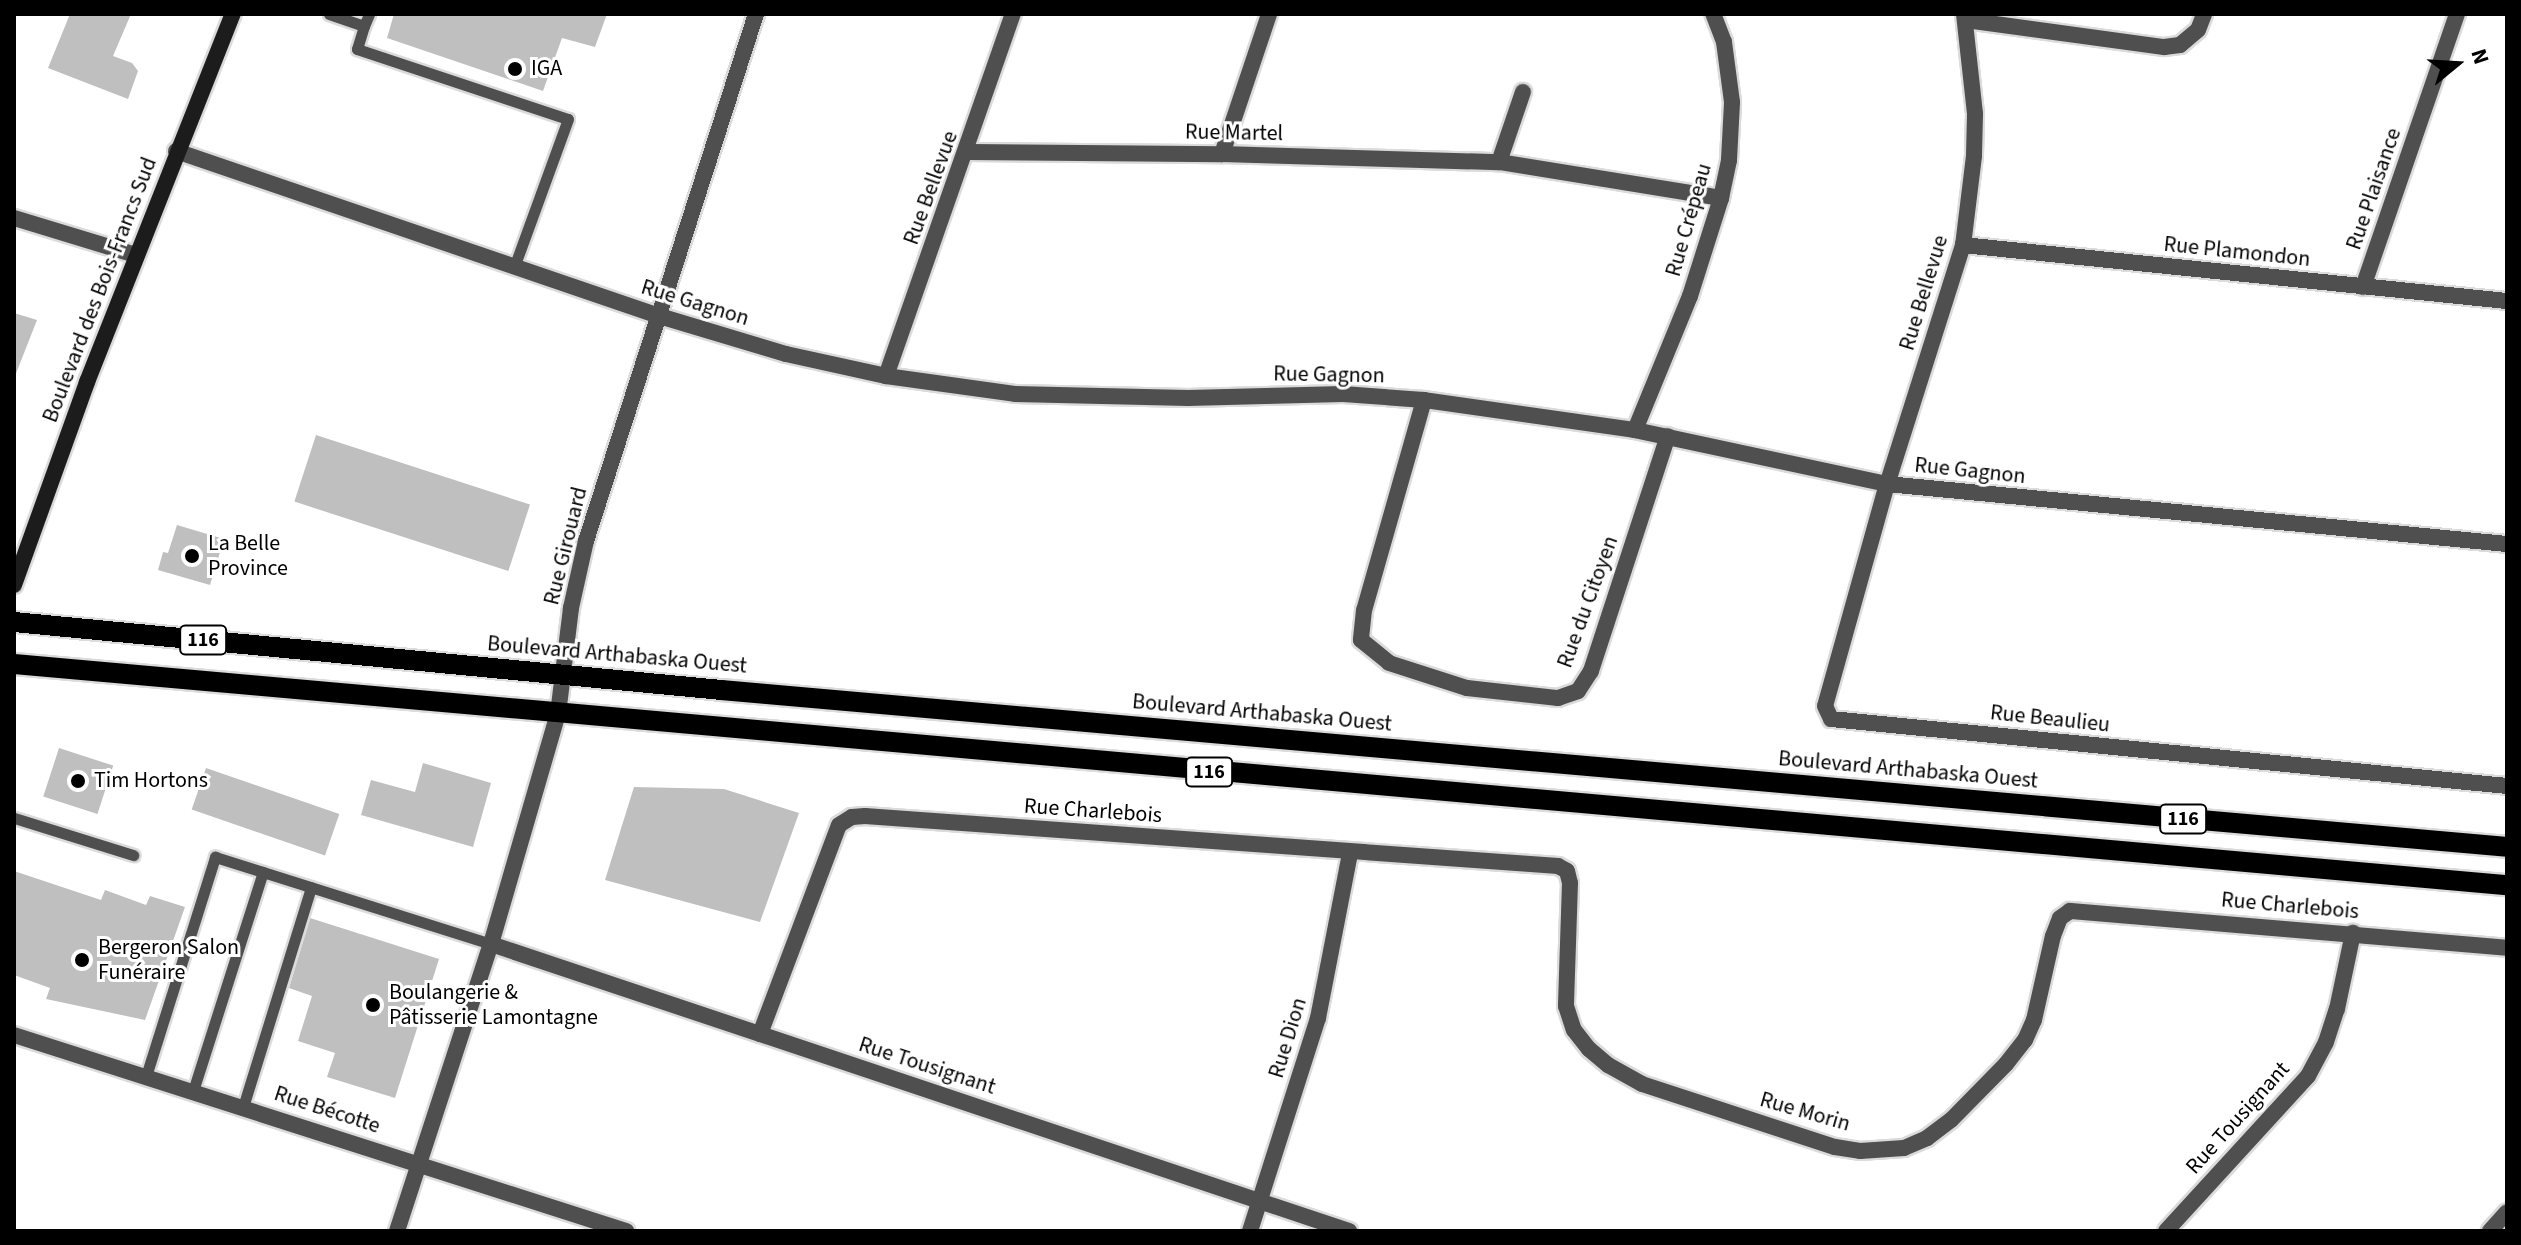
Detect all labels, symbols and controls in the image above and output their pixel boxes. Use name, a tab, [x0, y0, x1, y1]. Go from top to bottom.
north arrow	[2417, 24, 2497, 104]
text: N	[2462, 45, 2497, 68]
place label: IGA	[531, 56, 562, 82]
marker: IGA	[506, 60, 524, 78]
street label: Rue Martel	[1185, 119, 1283, 147]
street label: Rue Plaisance	[2341, 125, 2407, 253]
street label: Rue Bellevue	[898, 128, 964, 248]
street label: Boulevard des Bois-Francs Sud	[37, 154, 163, 426]
street label: Rue Crépeau	[1660, 160, 1718, 280]
street label: Rue Plamondon	[2162, 231, 2312, 273]
street label: Rue Bellevue	[1894, 232, 1954, 354]
street label: Rue Gagnon	[638, 274, 752, 332]
street label: Rue Gagnon	[1273, 361, 1385, 389]
street label: Rue Gagnon	[1913, 452, 2027, 490]
street label: Rue Girouard	[539, 484, 593, 608]
place label: La Belle Province	[208, 530, 288, 582]
street label: Rue du Citoyen	[1552, 532, 1624, 672]
marker: La Belle Province	[183, 547, 201, 565]
road number: 116	[179, 624, 227, 656]
street label: Boulevard Arthabaska Ouest	[486, 630, 748, 680]
street label: Boulevard Arthabaska Ouest	[1131, 688, 1393, 738]
street label: Rue Beaulieu	[1989, 700, 2111, 738]
street label: Boulevard Arthabaska Ouest	[1777, 745, 2039, 795]
road number: 116	[1185, 756, 1233, 788]
place label: Tim Hortons	[94, 768, 208, 794]
marker: Tim Hortons	[69, 772, 87, 790]
street label: Rue Charlebois	[1023, 793, 1163, 829]
road number: 116	[2159, 803, 2207, 835]
street label: Rue Charlebois	[2220, 887, 2360, 925]
place label: Bergeron Salon Funéraire	[98, 934, 239, 986]
marker: Bergeron Salon Funéraire	[73, 951, 91, 969]
place label: Boulangerie & Pâtisserie Lamontagne	[389, 979, 598, 1030]
street label: Rue Dion	[1263, 995, 1313, 1081]
marker: Boulangerie & Pâtisserie Lamontagne	[364, 996, 382, 1014]
street label: Rue Tousignant	[855, 1031, 999, 1101]
street label: Rue Tousignant	[2181, 1056, 2295, 1180]
street label: Rue Bécotte	[271, 1080, 383, 1140]
street label: Rue Morin	[1757, 1087, 1853, 1137]

